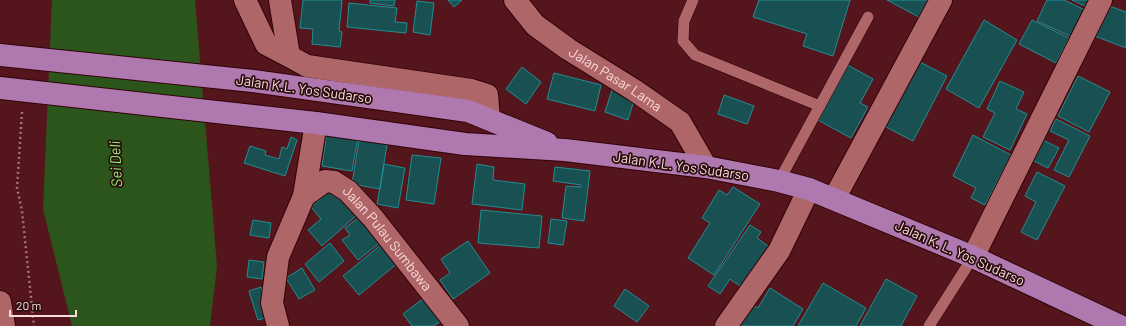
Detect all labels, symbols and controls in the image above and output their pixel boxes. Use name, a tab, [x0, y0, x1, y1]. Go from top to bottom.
street label: Jalan Pasar Lama	[566, 43, 665, 115]
street label: Jalan K.L. Yos Sudarso	[235, 71, 373, 106]
water label: Sei Deli	[105, 140, 125, 188]
street label: Jalan K.L. Yos Sudarso	[612, 148, 750, 183]
street label: Jalan Pulau Sumbawa	[340, 181, 436, 294]
street label: Jalan K. L. Yos Sudarso	[893, 216, 1028, 289]
scale bar	[10, 292, 76, 318]
text: 20 m	[16, 298, 42, 312]

